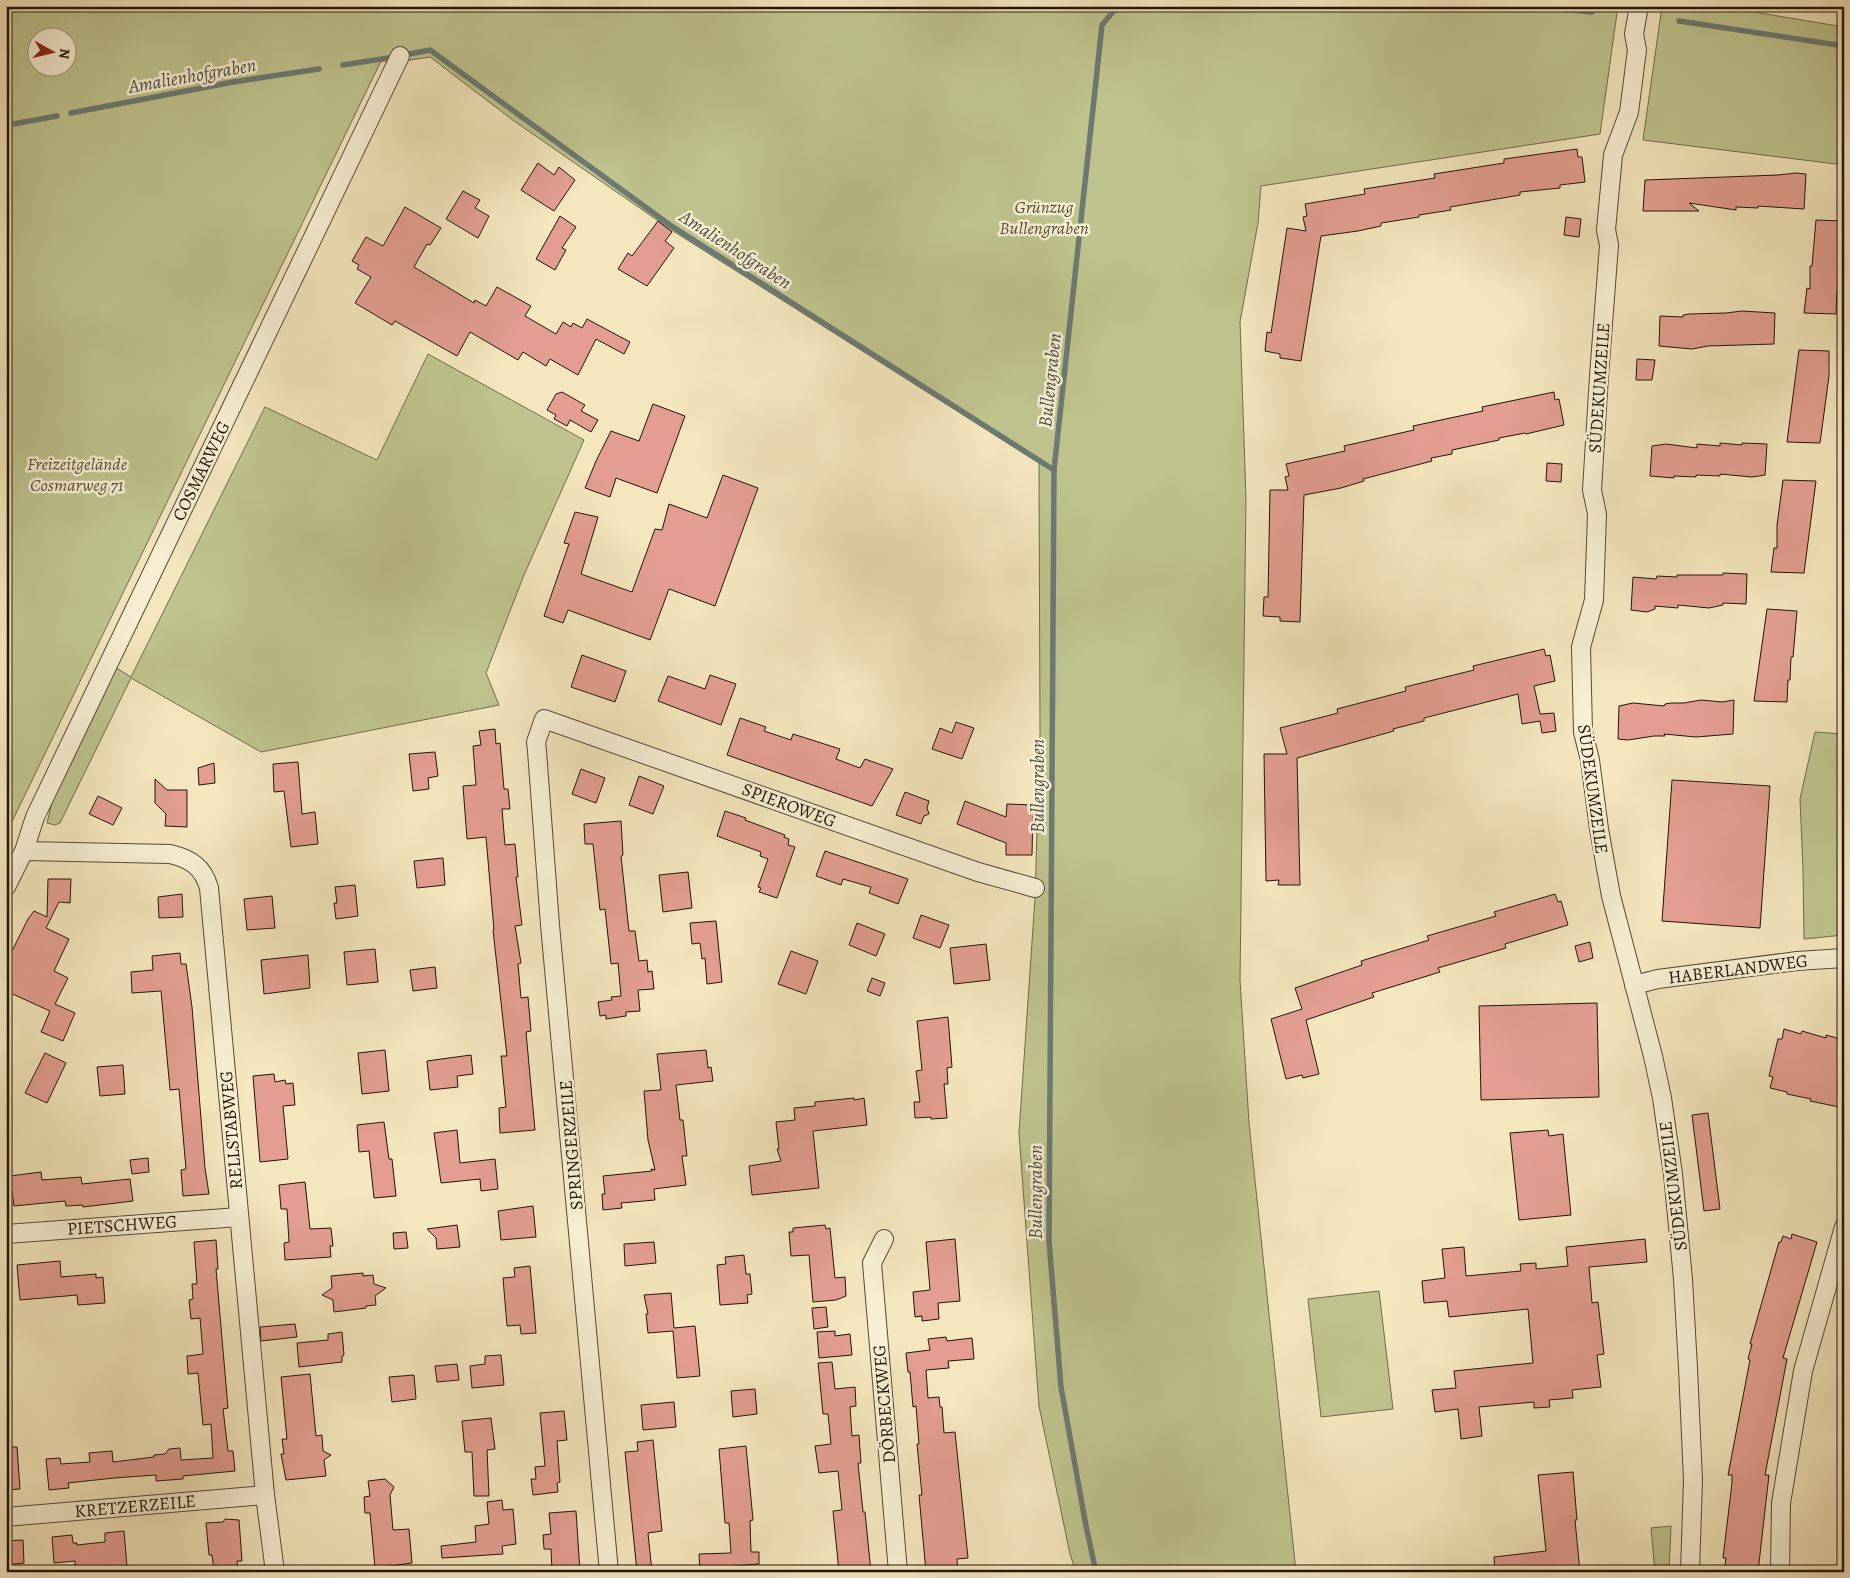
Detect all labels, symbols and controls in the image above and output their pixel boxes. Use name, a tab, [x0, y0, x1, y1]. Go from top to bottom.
north arrow	[28, 28, 78, 78]
text: N	[54, 47, 74, 60]
water label: Amalienhofgraben	[125, 52, 258, 100]
park label: Grünzug Bullengraben	[999, 195, 1089, 240]
water label: Amalienhofgraben	[673, 203, 797, 296]
street label: SÜDEKUMZEILE	[1582, 322, 1616, 454]
water label: Bullengraben	[1032, 332, 1068, 428]
street label: COSMARWEG	[166, 417, 236, 525]
park label: Freizeitgelände Cosmarweg 71	[27, 452, 128, 497]
street label: SÜDEKUMZEILE	[1572, 723, 1614, 855]
water label: Bullengraben	[1025, 739, 1051, 833]
street label: SPIEROWEG	[739, 777, 839, 833]
street label: HABERLANDWEG	[1667, 949, 1809, 989]
street label: RELLSTABWEG	[214, 1070, 248, 1190]
street label: SPRINGERZEILE	[553, 1079, 589, 1211]
street label: SÜDEKUMZEILE	[1653, 1120, 1693, 1252]
water label: Bullengraben	[1023, 1145, 1049, 1239]
street label: PIETSCHWEG	[66, 1209, 178, 1241]
street label: DÖRBECKWEG	[867, 1344, 901, 1464]
street label: KRETZERZEILE	[73, 1489, 197, 1523]

